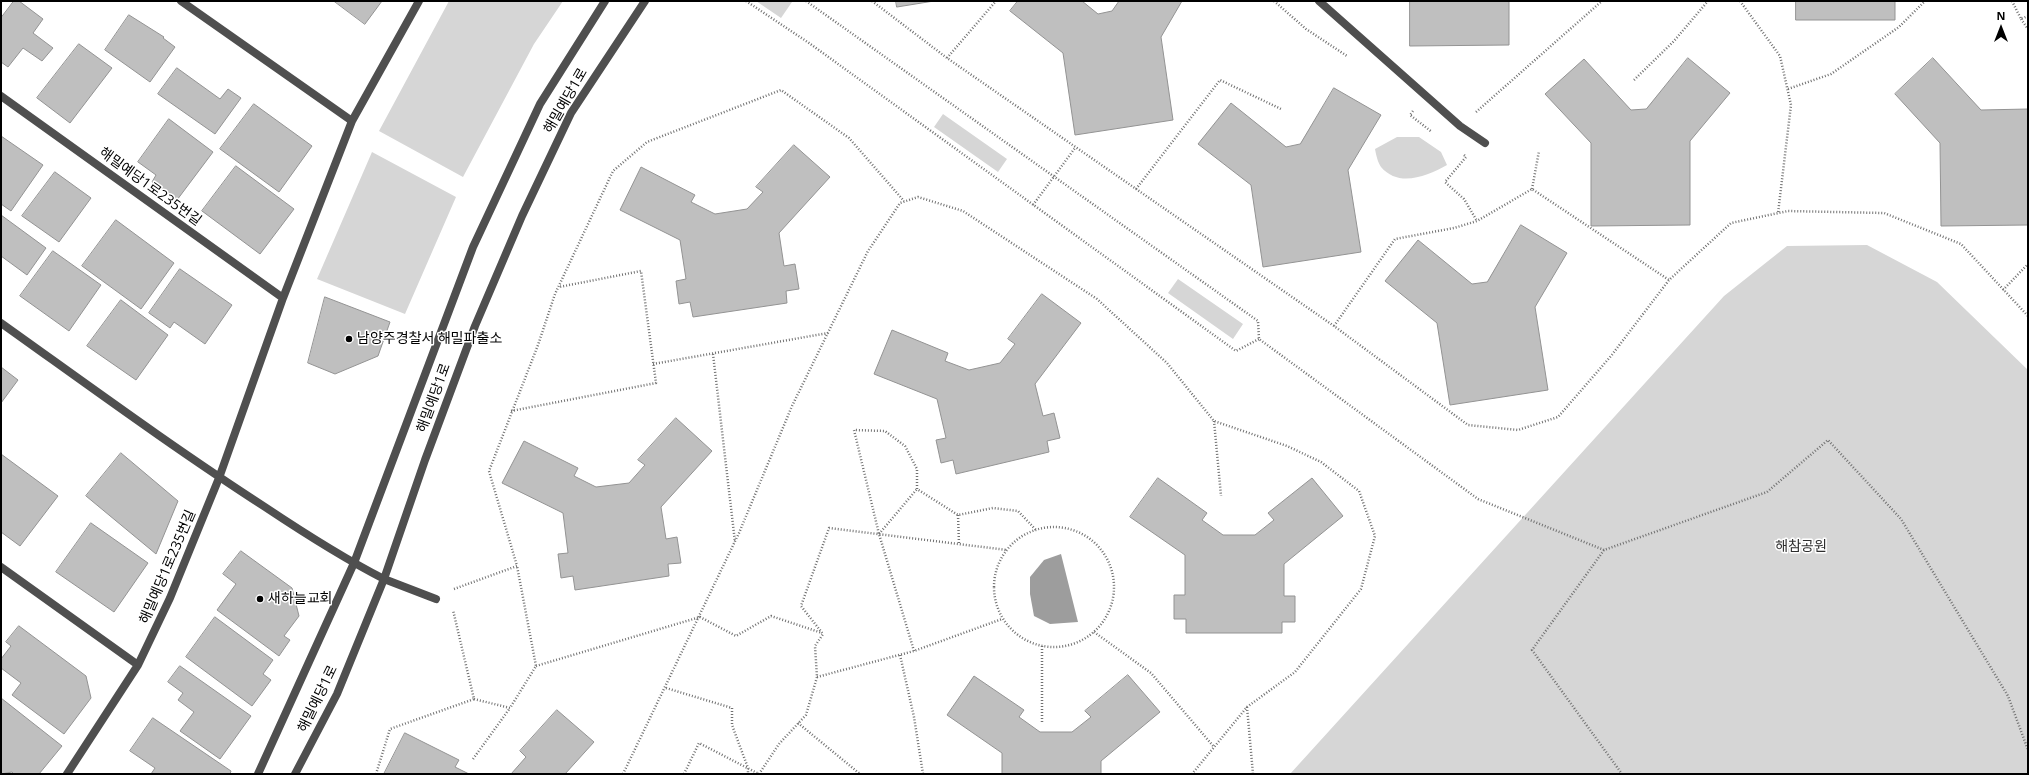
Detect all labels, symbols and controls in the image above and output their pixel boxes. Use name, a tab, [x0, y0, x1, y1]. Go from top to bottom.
north arrow	[1981, 8, 2021, 48]
text: N	[1997, 8, 2005, 23]
street label: 해밀예당1로	[541, 65, 591, 137]
street label: 해밀예당1로235번길	[96, 144, 204, 230]
place label: 남양주경찰서 해밀파출소	[357, 331, 502, 347]
marker: 남양주경찰서 해밀파출소	[344, 334, 354, 344]
street label: 해밀예당1로	[414, 361, 454, 435]
street label: 해밀예당1로235번길	[136, 507, 200, 627]
park label: 해참공원	[1775, 539, 1827, 555]
place label: 새하늘교회	[268, 591, 332, 607]
marker: 새하늘교회	[255, 594, 265, 604]
street label: 해밀예당1로	[295, 663, 341, 735]

